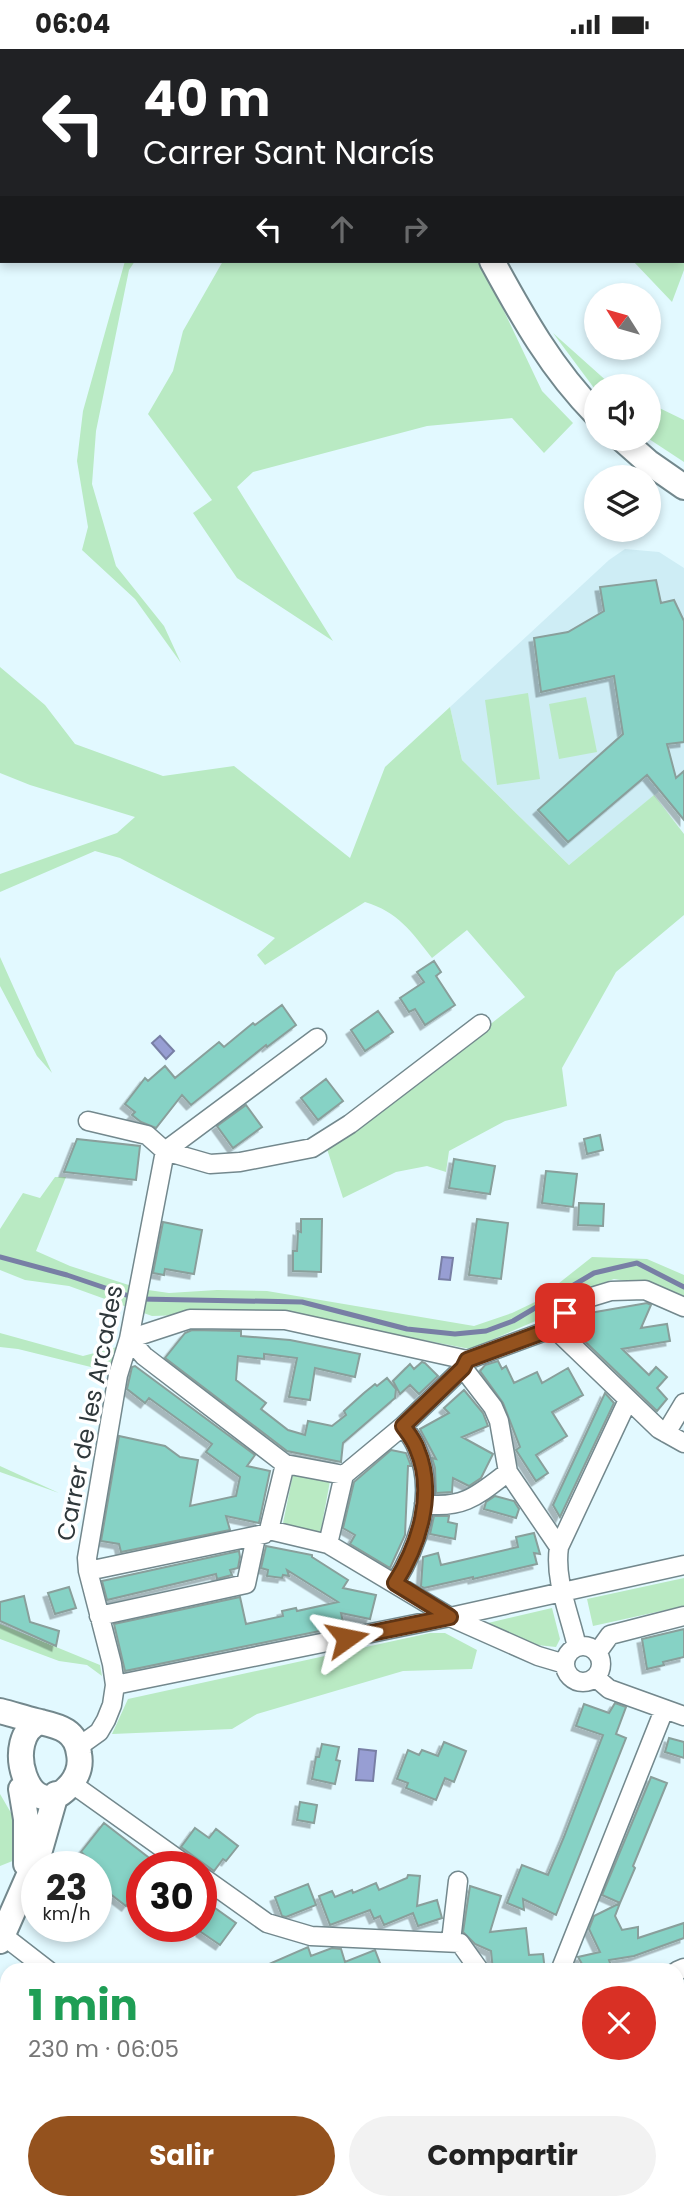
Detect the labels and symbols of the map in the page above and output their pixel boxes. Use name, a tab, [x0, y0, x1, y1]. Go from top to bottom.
north arrow	[584, 283, 662, 361]
street label: Carrer de les Arcades	[49, 1282, 130, 1544]
pin	[535, 1283, 595, 1343]
position arrow	[310, 1601, 384, 1675]
speed limit sign: 30	[126, 1851, 217, 1942]

